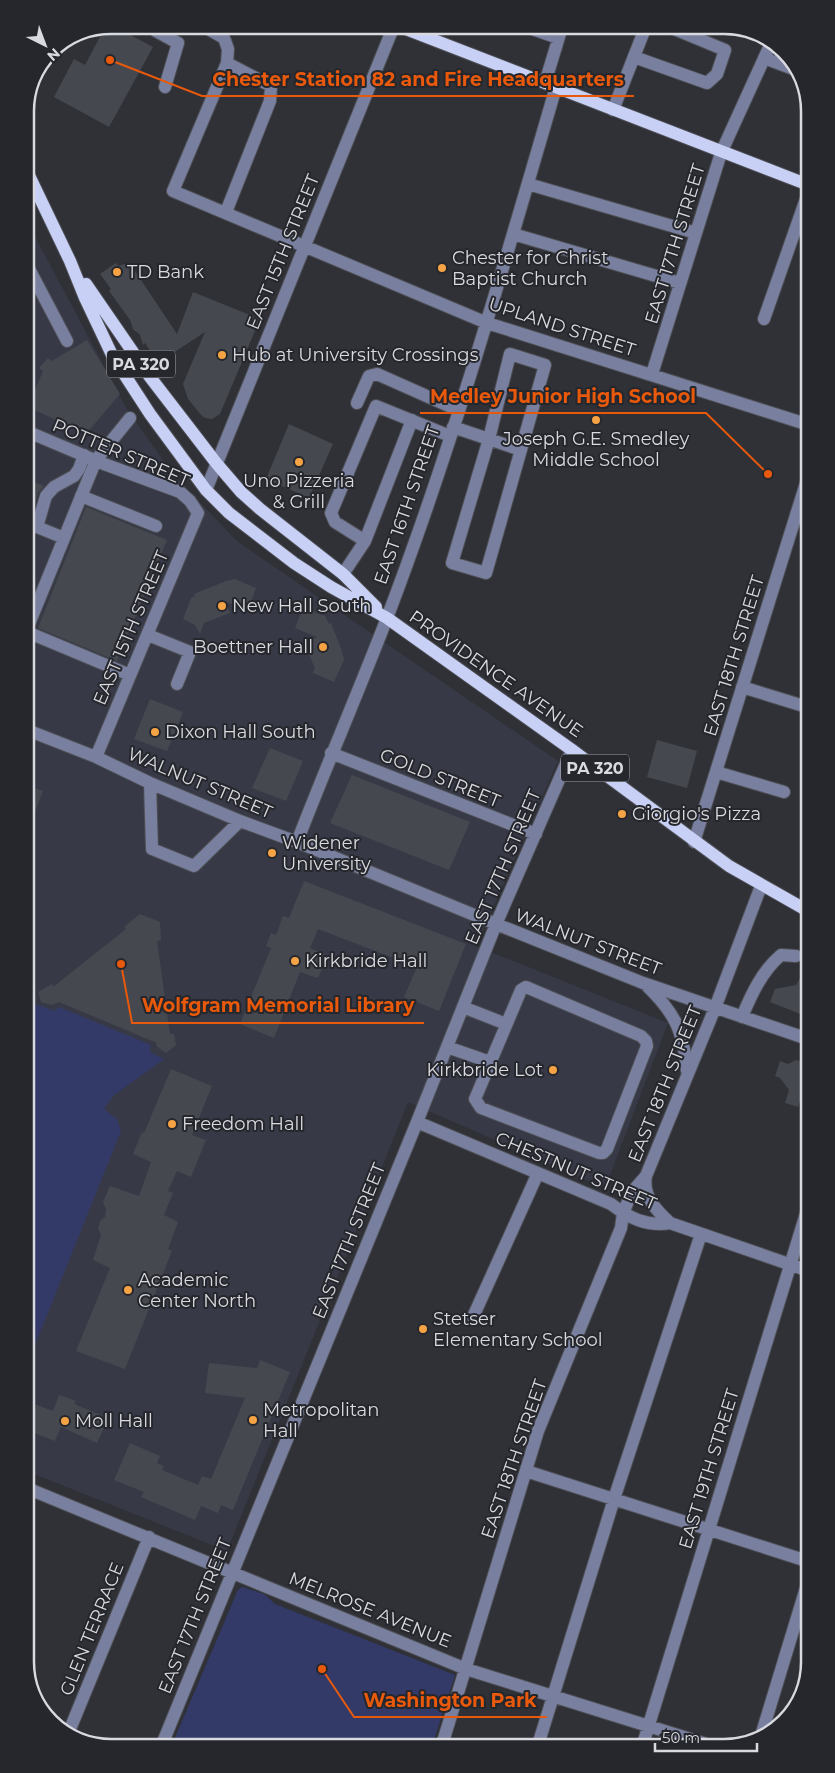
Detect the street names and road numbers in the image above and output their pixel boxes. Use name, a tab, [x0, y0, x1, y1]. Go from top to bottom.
street label: EAST 17TH STREET	[640, 161, 710, 327]
street label: EAST 15TH STREET	[242, 170, 324, 333]
street label: UPLAND STREET	[486, 293, 639, 361]
road number: PA 320	[107, 350, 175, 378]
street label: POTTER STREET	[49, 414, 194, 492]
street label: EAST 16TH STREET	[369, 422, 445, 587]
street label: EAST 15TH STREET	[88, 547, 174, 709]
street label: EAST 18TH STREET	[699, 572, 769, 739]
street label: PROVIDENCE AVENUE	[405, 606, 587, 742]
street label: WALNUT STREET	[124, 743, 276, 824]
street label: GOLD STREET	[377, 744, 504, 812]
road number: PA 320	[561, 754, 629, 781]
street label: EAST 17TH STREET	[460, 786, 546, 948]
street label: WALNUT STREET	[512, 904, 665, 980]
street label: EAST 18TH STREET	[624, 1002, 707, 1166]
street label: CHESTNUT STREET	[492, 1127, 661, 1215]
street label: EAST 17TH STREET	[308, 1159, 391, 1322]
street label: EAST 18TH STREET	[476, 1376, 552, 1542]
street label: EAST 19TH STREET	[674, 1386, 744, 1552]
street label: EAST 17TH STREET	[154, 1534, 237, 1697]
street label: GLEN TERRACE	[55, 1559, 129, 1699]
street label: MELROSE AVENUE	[286, 1567, 454, 1653]

